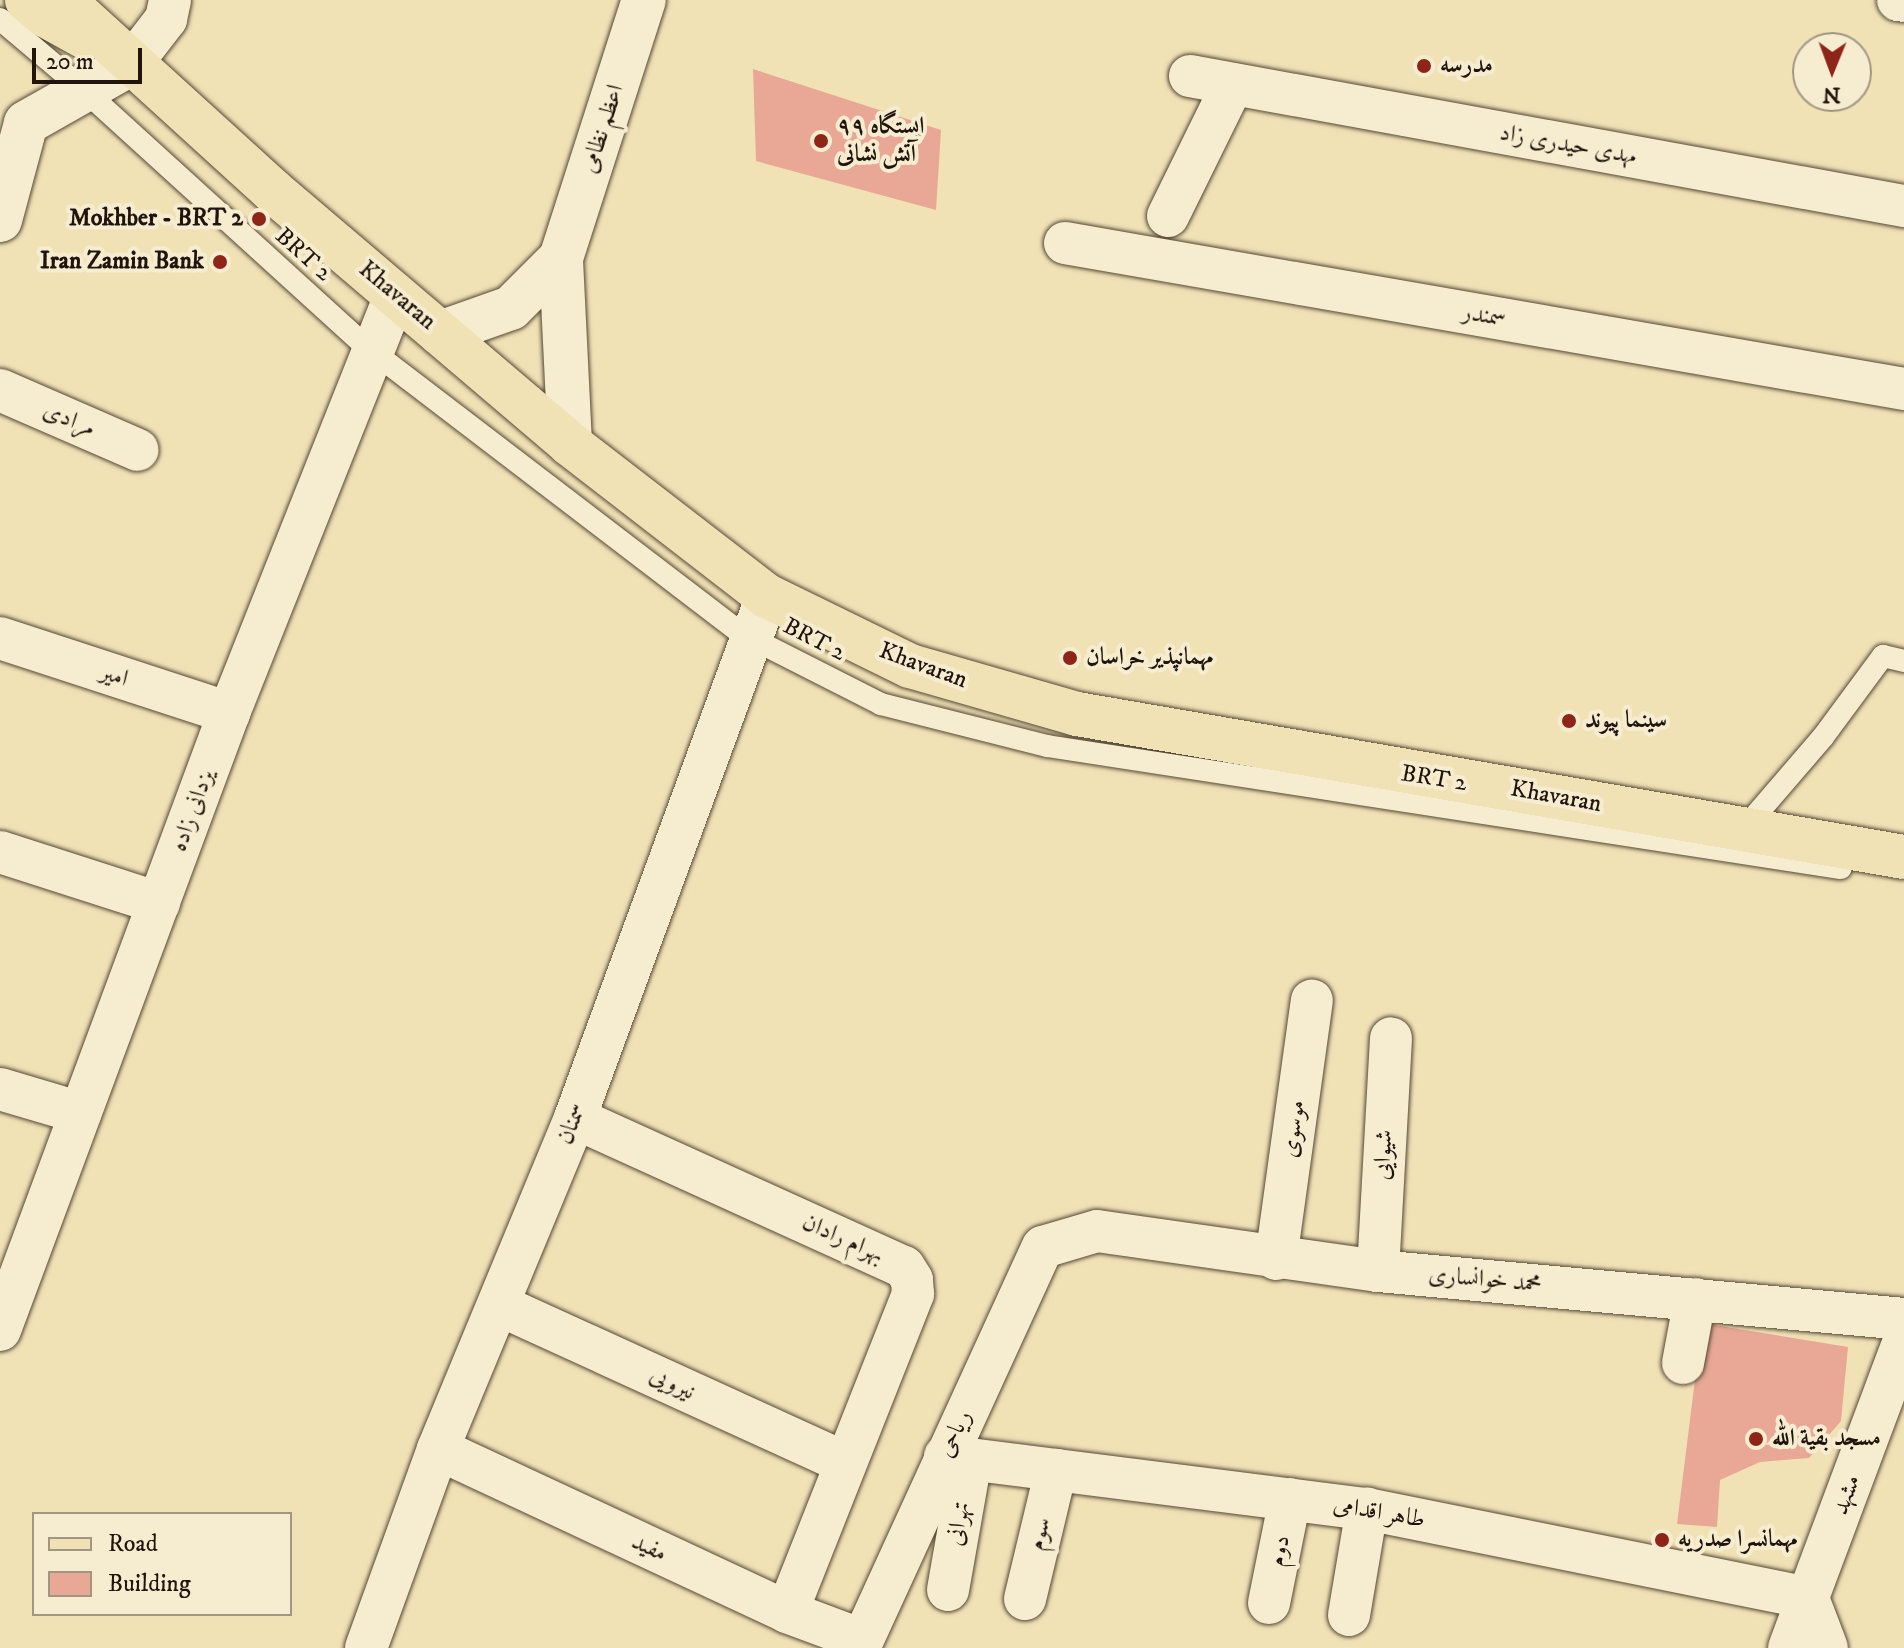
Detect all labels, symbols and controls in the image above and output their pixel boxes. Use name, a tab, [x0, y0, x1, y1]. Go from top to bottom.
scale bar	[36, 32, 146, 82]
north arrow	[1792, 32, 1872, 112]
text: 20 m	[46, 47, 94, 77]
place label: مدرسه	[1440, 52, 1493, 80]
marker: مدرسه	[1415, 57, 1433, 75]
street label: اعظم نظامی	[575, 81, 631, 177]
text: N	[1822, 81, 1841, 108]
place label: ایستگاه ۹۹ آتش نشانی	[837, 113, 924, 169]
street label: مهدی حیدری زاد	[1497, 119, 1639, 171]
marker: ایستگاه ۹۹ آتش نشانی	[812, 132, 830, 150]
place label: Mokhber - BRT 2	[69, 205, 243, 233]
marker: Mokhber - BRT 2	[250, 210, 268, 228]
street label: BRT 2	[269, 222, 337, 288]
place label: Iran Zamin Bank	[40, 248, 204, 276]
marker: Iran Zamin Bank	[211, 253, 229, 271]
street label: Khavaran	[353, 255, 441, 337]
street label: سمندر	[1460, 298, 1508, 334]
street label: مرادی	[39, 396, 99, 444]
street label: BRT 2	[778, 612, 850, 668]
street label: Khavaran	[875, 637, 971, 695]
place label: مهمانپذیر خراسان	[1086, 644, 1213, 672]
marker: مهمانپذیر خراسان	[1061, 649, 1079, 667]
street label: امیر	[96, 658, 132, 694]
place label: سینما پیوند	[1585, 707, 1667, 735]
marker: سینما پیوند	[1560, 712, 1578, 730]
street label: BRT 2	[1399, 760, 1469, 798]
street label: یزدانی زاده	[165, 766, 221, 856]
street label: Khavaran	[1508, 775, 1604, 819]
street label: موسوی	[1276, 1098, 1312, 1160]
street label: سمنان	[551, 1099, 593, 1149]
street label: شیوایی	[1368, 1129, 1400, 1181]
street label: بهرام رادان	[798, 1208, 888, 1270]
street label: محمد خوانساری	[1427, 1261, 1543, 1299]
street label: نیرویی	[645, 1361, 699, 1407]
street label: ریاحی	[932, 1406, 978, 1462]
place label: مسجد بقیة الله	[1772, 1425, 1881, 1453]
marker: مسجد بقیة الله	[1747, 1430, 1765, 1448]
street label: مشهد	[1826, 1471, 1868, 1519]
street label: طاهر اقدامی	[1331, 1491, 1427, 1535]
street label: تهرانی	[941, 1500, 977, 1548]
legend	[32, 1512, 292, 1616]
street label: سوم	[1022, 1515, 1058, 1553]
place label: مهمانسرا صدریه	[1678, 1526, 1797, 1554]
street label: مفید	[627, 1527, 671, 1569]
text: Road	[108, 1529, 158, 1559]
marker: مهمانسرا صدریه	[1653, 1531, 1671, 1549]
street label: دوم	[1263, 1533, 1297, 1569]
text: Building	[108, 1569, 191, 1599]

